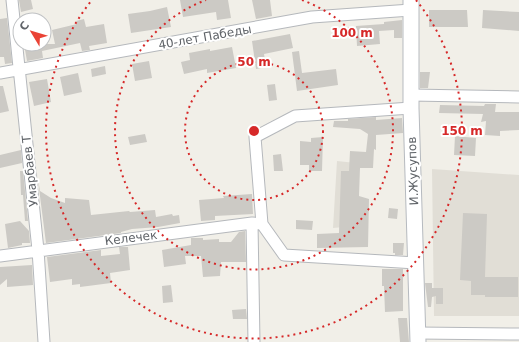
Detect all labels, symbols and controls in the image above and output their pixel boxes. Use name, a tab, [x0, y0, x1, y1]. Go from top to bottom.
north arrow	[12, 12, 52, 52]
text: С	[17, 19, 32, 33]
street label: 40-лет Пабеды	[157, 22, 253, 52]
text: 100 m	[331, 26, 373, 40]
text: 50 m	[237, 55, 271, 69]
centre of rings	[247, 124, 261, 138]
text: 150 m	[441, 124, 483, 138]
street label: Умарбаев Т	[19, 134, 41, 207]
street label: И.Жусупов	[405, 136, 421, 206]
street label: Келечек	[104, 228, 158, 248]

